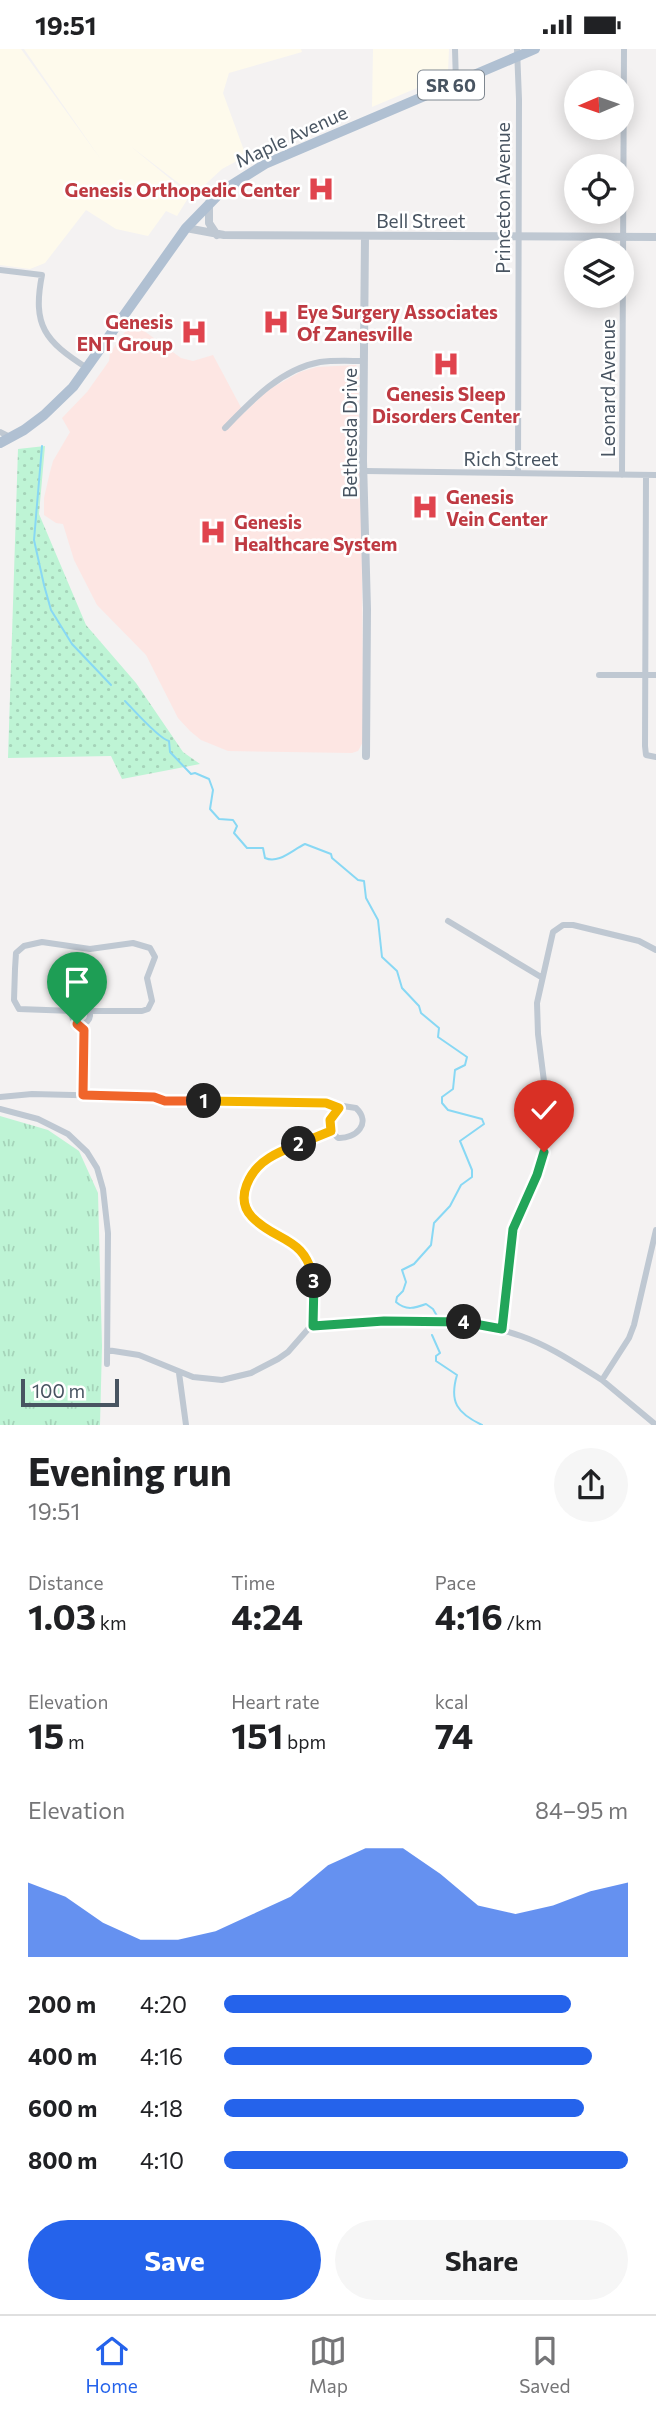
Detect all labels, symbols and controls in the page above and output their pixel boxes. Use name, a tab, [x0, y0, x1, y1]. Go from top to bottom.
text: 19:51	[35, 9, 97, 40]
north arrow	[564, 70, 634, 140]
map controls	[564, 70, 634, 308]
road number: SR 60	[418, 71, 484, 100]
street label: Maple Avenue	[231, 100, 351, 172]
street label: Princeton Avenue	[491, 122, 514, 274]
button: locate	[564, 154, 634, 224]
hospital icon: Genesis Orthopedic Center	[306, 174, 336, 204]
place label: Genesis Orthopedic Center	[65, 178, 300, 201]
street label: Bell Street	[376, 209, 466, 232]
button: layers	[564, 238, 634, 308]
place label: Eye Surgery Associates Of Zanesville	[297, 300, 498, 345]
hospital icon: Eye Surgery Associates Of Zanesville	[261, 307, 291, 337]
place label: Genesis ENT Group	[77, 310, 173, 355]
hospital icon: Genesis ENT Group	[179, 317, 209, 347]
street label: Leonard Avenue	[596, 319, 619, 457]
hospital icon: Genesis Sleep Disorders Center	[431, 349, 461, 379]
street label: Bethesda Drive	[338, 368, 361, 498]
place label: Genesis Sleep Disorders Center	[372, 382, 520, 427]
street label: Rich Street	[463, 447, 559, 470]
place label: Genesis Vein Center	[446, 485, 548, 530]
hospital icon: Genesis Vein Center	[410, 492, 440, 522]
place label: Genesis Healthcare System	[234, 510, 397, 555]
hospital icon: Genesis Healthcare System	[198, 517, 228, 547]
pin	[47, 952, 107, 1024]
icon: arrive	[58, 963, 96, 1001]
pin	[514, 1080, 574, 1152]
pin: 1	[186, 1083, 222, 1119]
text: 1	[199, 1089, 208, 1112]
icon: check	[525, 1091, 563, 1129]
pin: 2	[282, 1127, 316, 1161]
text: 2	[293, 1132, 304, 1155]
pin: 3	[296, 1263, 332, 1299]
text: 3	[308, 1269, 319, 1292]
pin: 4	[447, 1305, 482, 1339]
text: 4	[458, 1310, 469, 1333]
scale bar	[21, 1376, 119, 1408]
text: 100 m	[32, 1379, 85, 1402]
text: Evening run	[28, 1447, 232, 1494]
button: share	[554, 1448, 628, 1522]
text: 19:51	[28, 1497, 80, 1525]
text: Distance	[28, 1571, 104, 1594]
text: Time	[231, 1571, 275, 1594]
text: Pace	[435, 1571, 476, 1594]
text: 1.03	[28, 1594, 96, 1637]
text: 4:24	[231, 1594, 303, 1637]
text: 4:16	[435, 1594, 503, 1637]
text: km	[96, 1611, 127, 1634]
text: /km	[503, 1611, 542, 1634]
text: Elevation	[28, 1690, 108, 1713]
text: Heart rate	[231, 1690, 320, 1713]
text: kcal	[435, 1690, 469, 1713]
text: 15	[28, 1713, 64, 1756]
text: 151	[231, 1713, 283, 1756]
text: 74	[435, 1713, 473, 1756]
text: m	[64, 1730, 84, 1753]
text: bpm	[283, 1730, 326, 1753]
text: Elevation	[28, 1796, 125, 1824]
text: 84–95 m	[535, 1796, 628, 1824]
text: 200 m	[28, 1990, 96, 2018]
text: 4:20	[140, 1990, 187, 2018]
text: 400 m	[28, 2042, 97, 2070]
text: 4:16	[140, 2042, 183, 2070]
text: 600 m	[28, 2094, 97, 2122]
text: 4:18	[140, 2094, 183, 2122]
text: 800 m	[28, 2146, 97, 2174]
text: 4:10	[140, 2146, 184, 2174]
button: Save	[28, 2220, 321, 2300]
button: Share	[335, 2220, 628, 2300]
tab: Home	[86, 2332, 138, 2397]
tab: Map	[309, 2332, 348, 2397]
tab: Saved	[519, 2332, 570, 2397]

